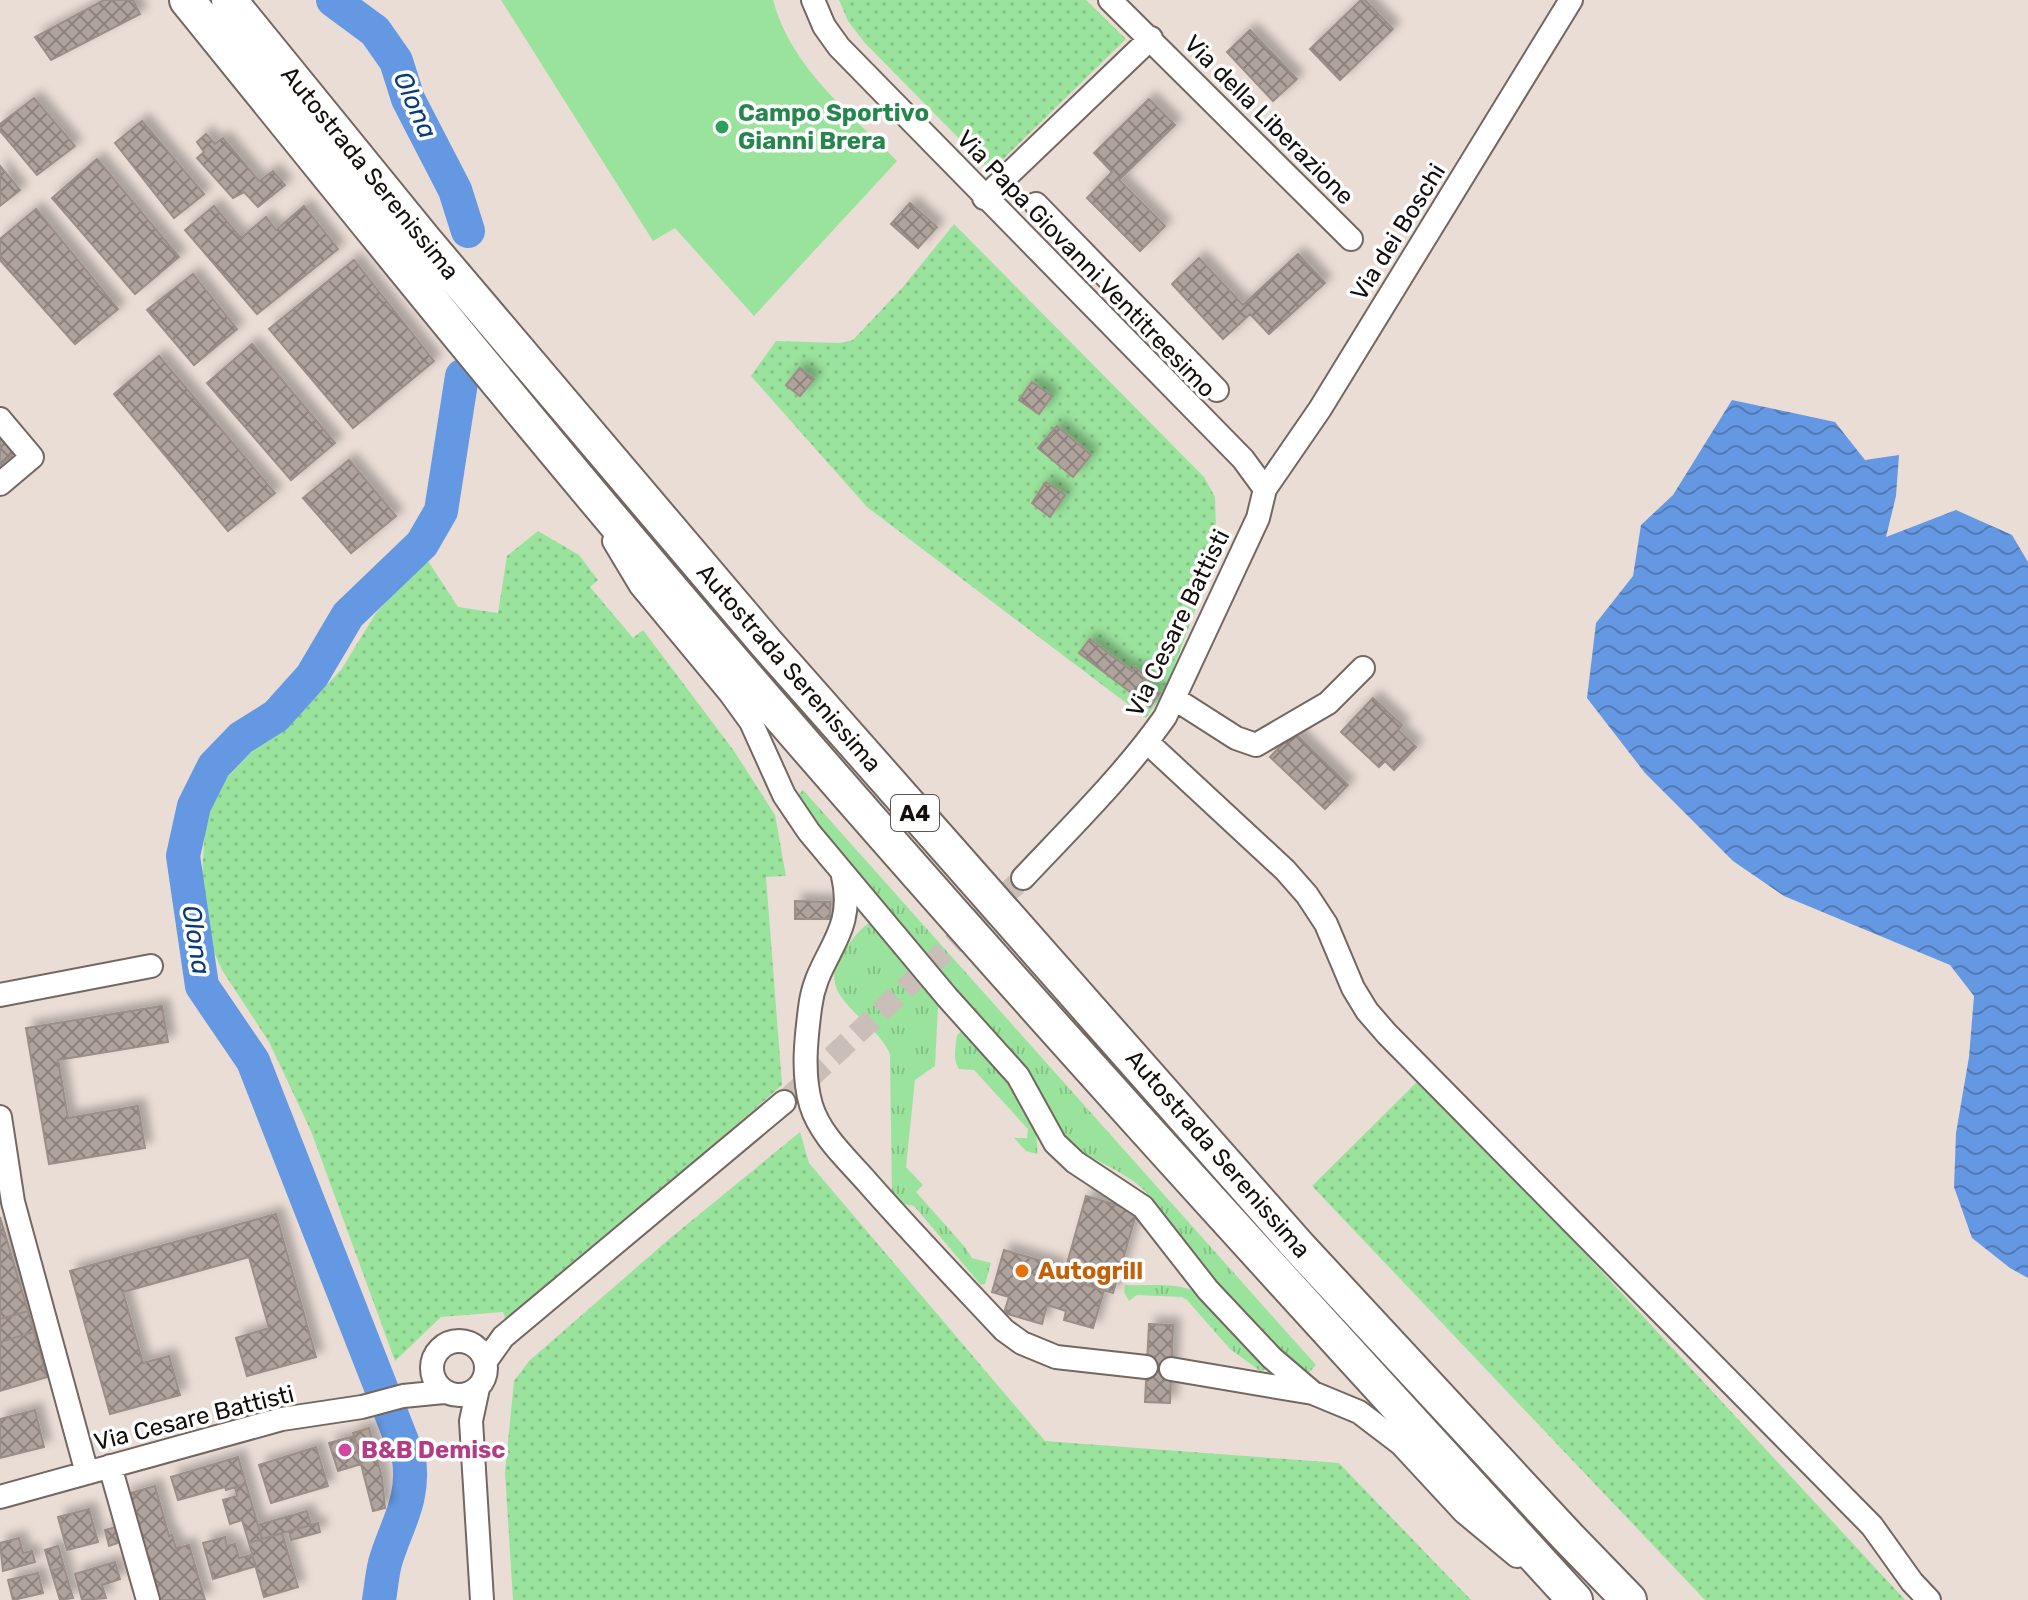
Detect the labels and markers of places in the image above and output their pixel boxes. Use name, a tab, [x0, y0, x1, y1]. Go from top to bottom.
place label: Campo Sportivo Gianni Brera	[738, 99, 929, 155]
marker: Campo Sportivo Gianni Brera	[713, 118, 731, 136]
place label: Autogrill	[1038, 1257, 1143, 1285]
marker: Autogrill	[1013, 1262, 1031, 1280]
place label: B&B Demisc	[361, 1436, 505, 1464]
marker: B&B Demisc	[336, 1441, 354, 1459]

